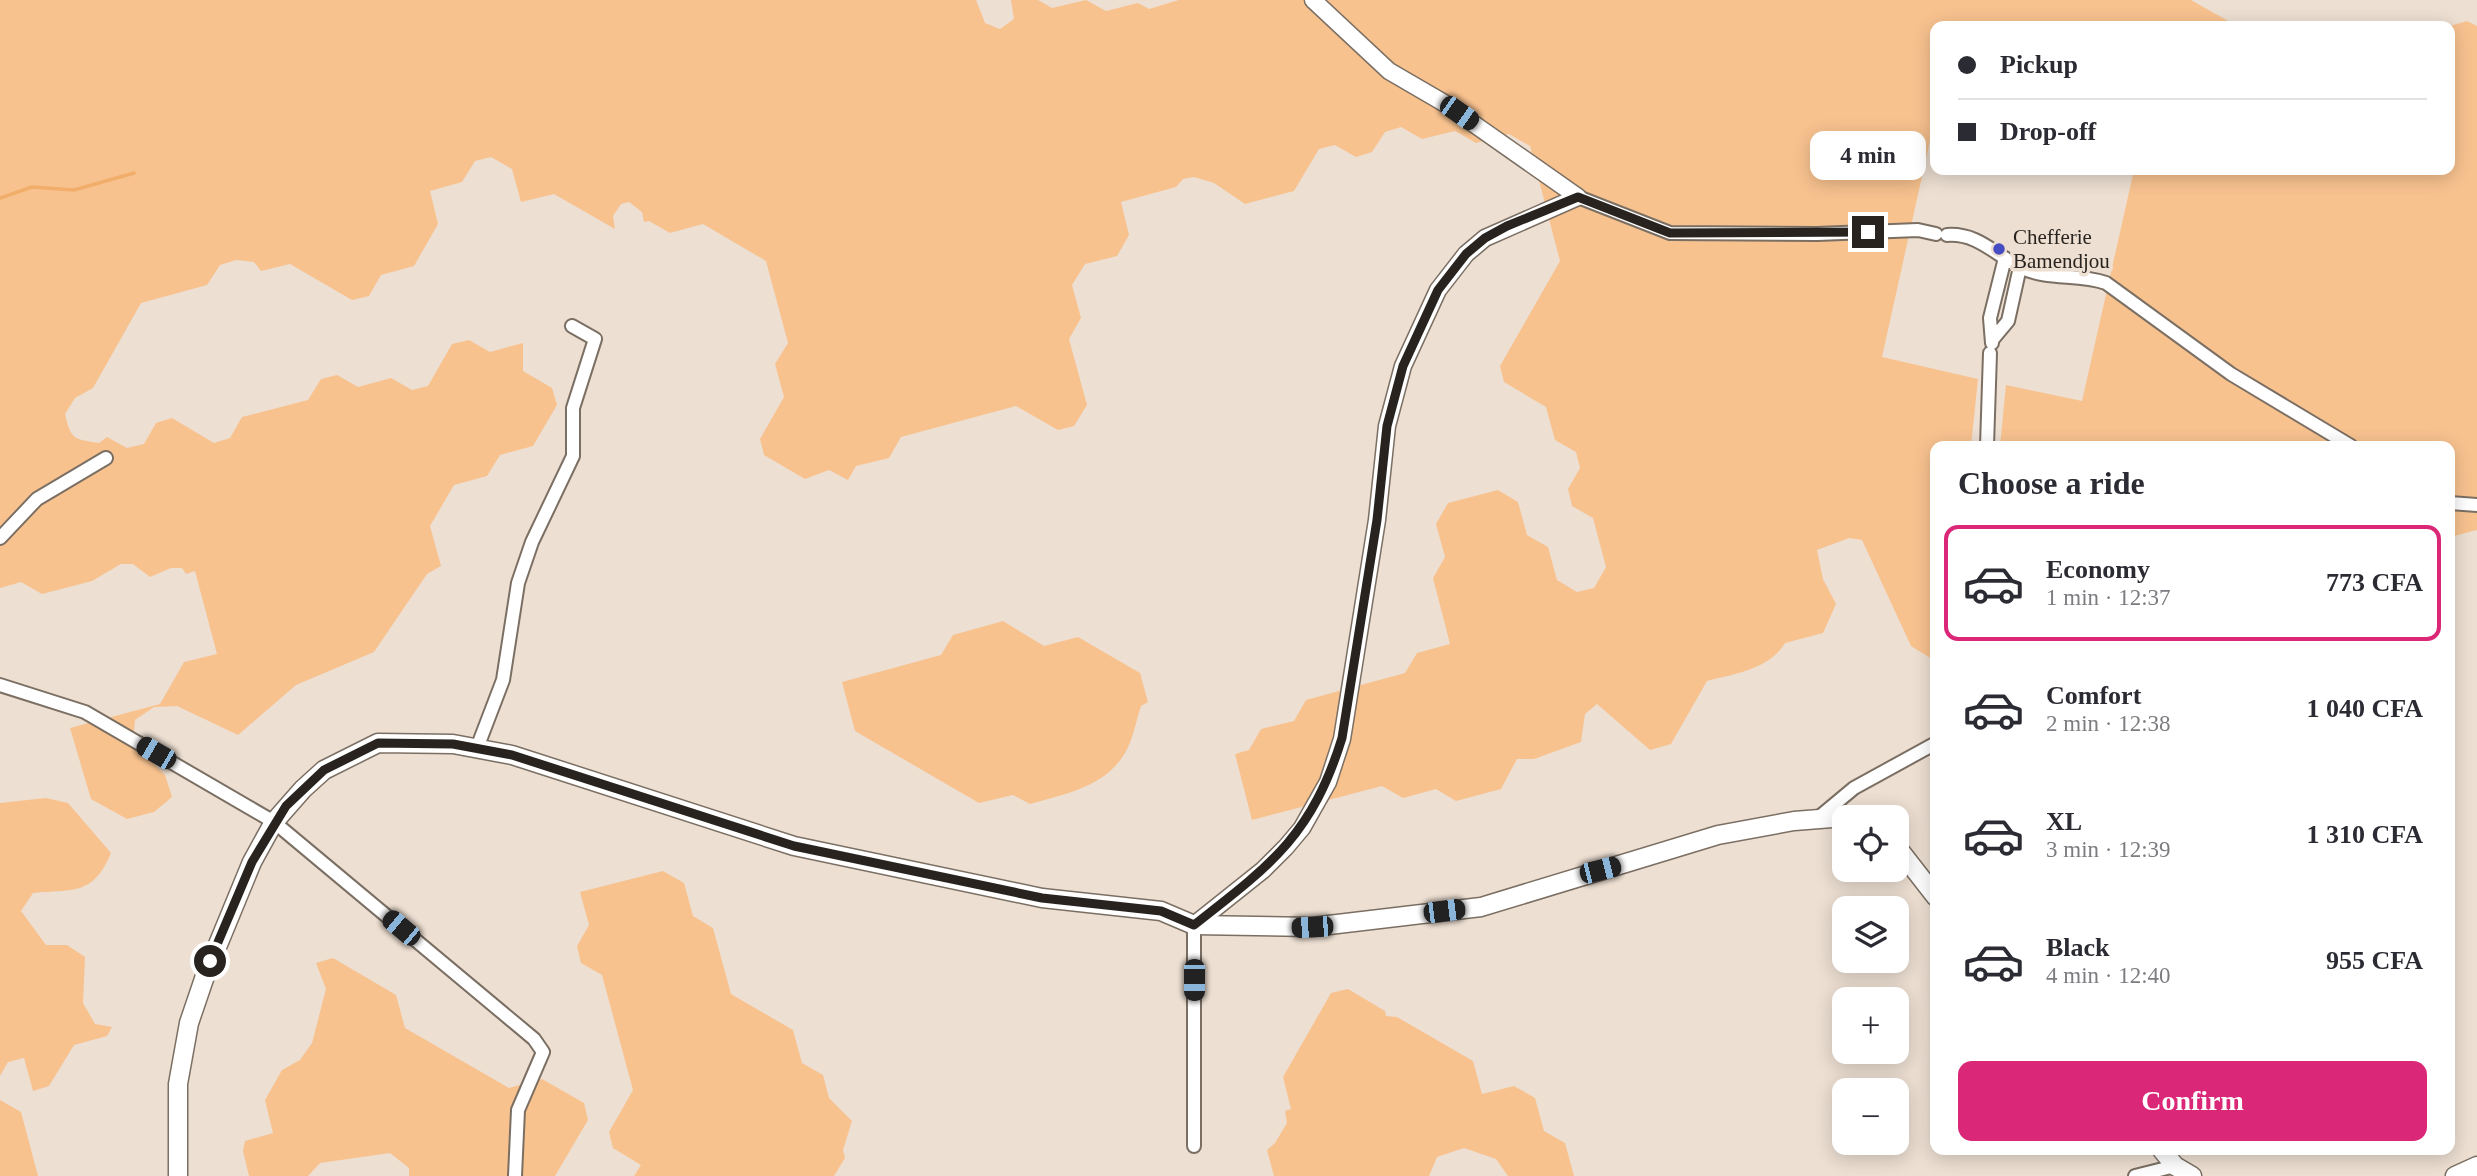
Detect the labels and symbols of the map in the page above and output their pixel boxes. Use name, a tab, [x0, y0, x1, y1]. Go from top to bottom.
car	[1436, 92, 1483, 134]
callout: 4 min	[1810, 131, 1926, 180]
route end	[1852, 216, 1884, 248]
place label: Chefferie Bamendjou	[2013, 225, 2110, 273]
marker: Chefferie Bamendjou	[1991, 241, 2007, 257]
car	[133, 733, 180, 773]
car	[1578, 855, 1623, 885]
car	[1422, 898, 1467, 924]
car	[379, 906, 424, 950]
car	[1291, 915, 1334, 939]
route start	[194, 945, 226, 977]
car	[1184, 959, 1205, 1001]

